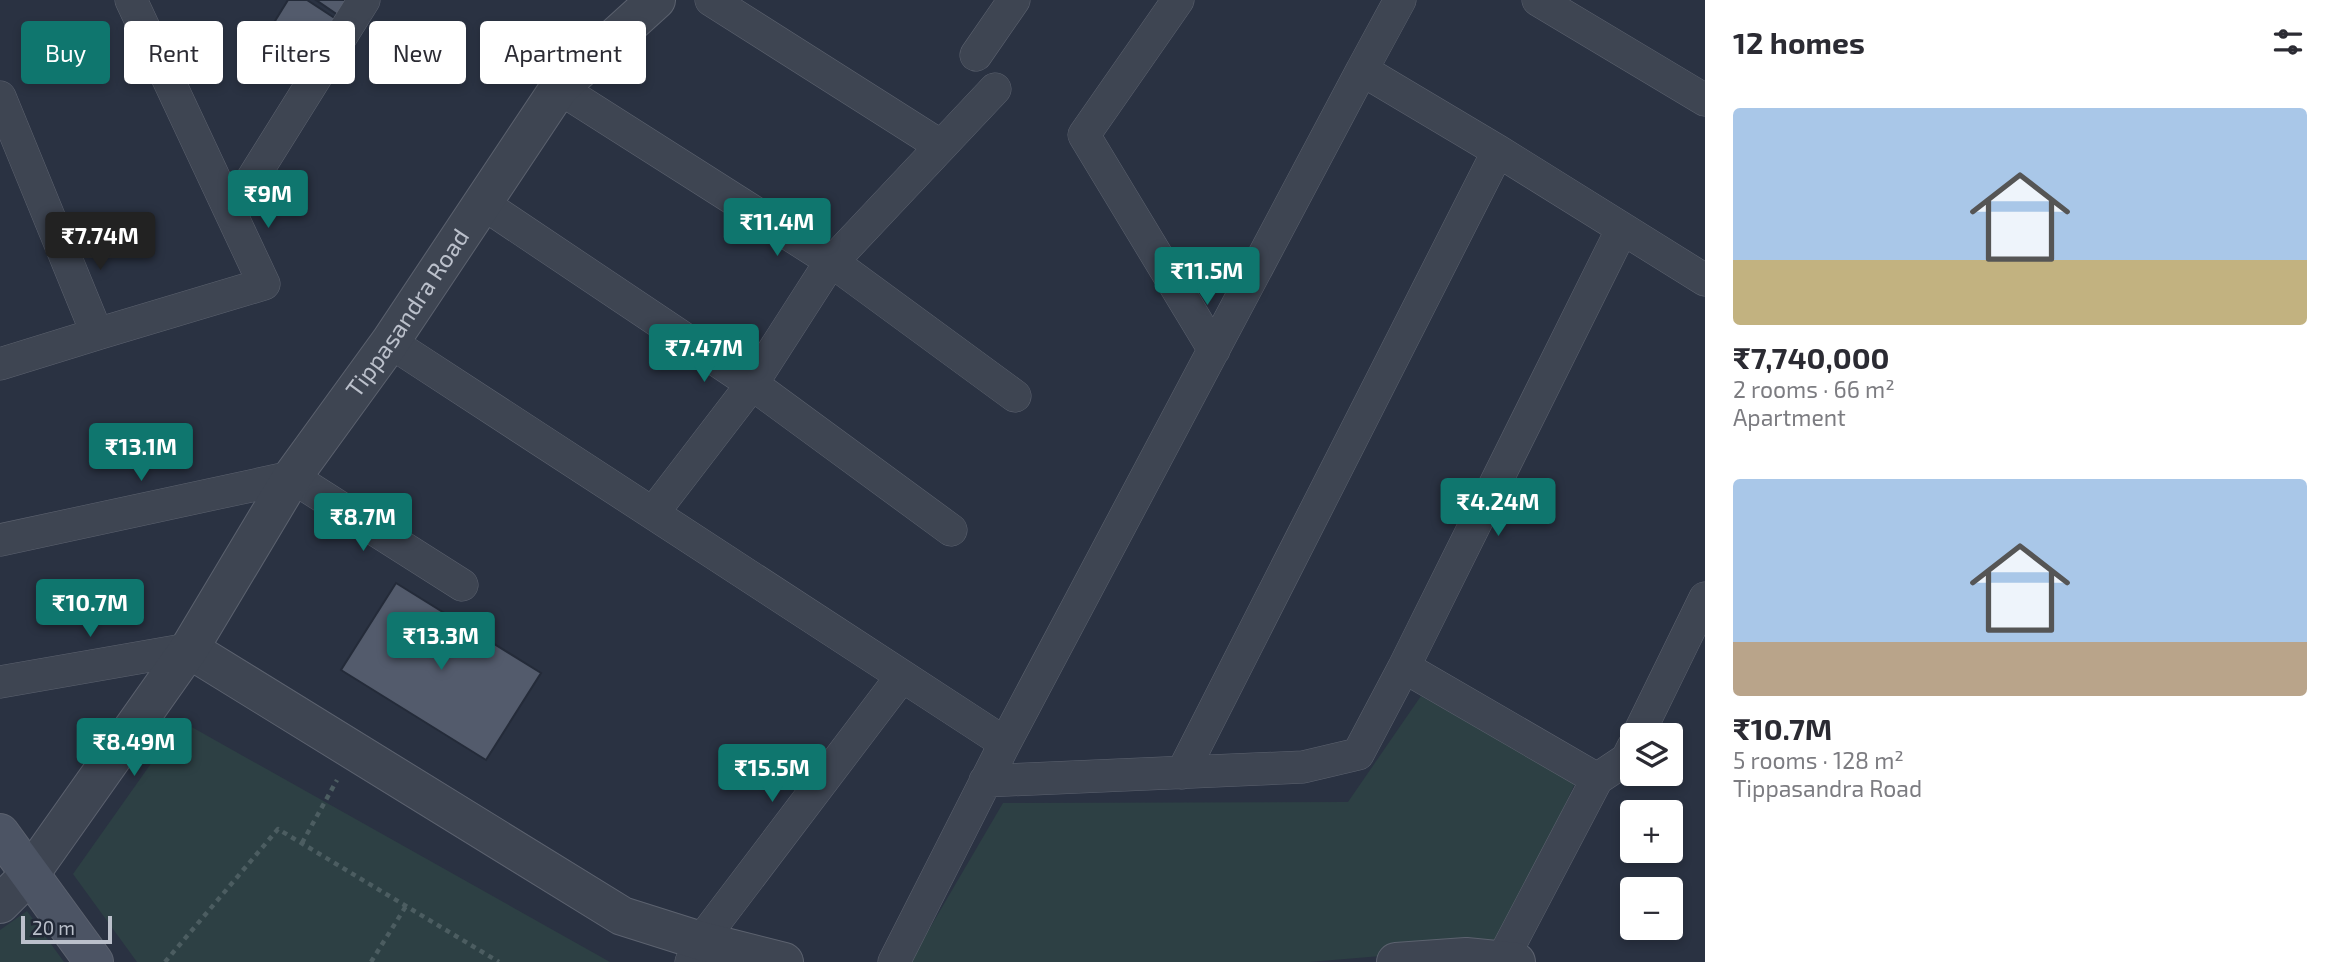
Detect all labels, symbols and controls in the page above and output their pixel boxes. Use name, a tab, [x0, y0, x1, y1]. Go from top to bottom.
chip: Buy	[21, 21, 110, 84]
chip: Rent	[124, 21, 223, 84]
chip: Filters	[237, 21, 355, 84]
chip: New	[369, 21, 466, 84]
chip: Apartment	[480, 21, 646, 84]
icon: filters	[2269, 23, 2307, 61]
text: 12 homes	[1733, 24, 1865, 60]
icon: home	[1957, 154, 2083, 280]
pin: ₹9M	[234, 170, 302, 230]
text: ₹9M	[244, 179, 292, 207]
pin: ₹11.4M	[720, 198, 834, 258]
text: ₹11.4M	[740, 207, 814, 235]
pin: ₹7.74M	[43, 212, 157, 272]
text: ₹7.74M	[61, 221, 139, 249]
street label: Tippasandra Road	[339, 223, 474, 402]
pin: ₹11.5M	[1150, 247, 1264, 307]
text: ₹11.5M	[1171, 256, 1243, 284]
pin: ₹7.47M	[647, 324, 761, 384]
text: ₹7.47M	[665, 333, 743, 361]
text: ₹7,740,000	[1733, 339, 1890, 375]
text: 2 rooms · 66 m²	[1733, 375, 1895, 403]
text: Apartment	[1733, 403, 1846, 431]
pin: ₹13.1M	[84, 424, 198, 483]
text: ₹13.1M	[105, 432, 177, 460]
pin: ₹4.24M	[1441, 478, 1555, 538]
text: ₹4.24M	[1457, 487, 1539, 515]
pin: ₹8.7M	[314, 494, 412, 553]
text: ₹8.7M	[330, 502, 396, 530]
icon: home	[1957, 525, 2083, 651]
pin: ₹10.7M	[33, 580, 147, 639]
text: ₹10.7M	[52, 588, 128, 616]
pin: ₹13.3M	[384, 612, 498, 672]
text: ₹13.3M	[403, 621, 479, 649]
text: ₹10.7M	[1733, 710, 1832, 746]
pin: ₹8.49M	[77, 718, 191, 778]
map controls	[1620, 723, 1683, 940]
button: layers	[1620, 723, 1683, 786]
text: ₹8.49M	[93, 727, 175, 755]
pin: ₹15.5M	[715, 744, 829, 804]
text: 5 rooms · 128 m²	[1733, 746, 1904, 774]
text: ₹15.5M	[734, 753, 810, 781]
text: Tippasandra Road	[1733, 774, 1922, 802]
button: +	[1620, 800, 1683, 863]
button: −	[1620, 877, 1683, 940]
scale bar	[21, 913, 112, 945]
text: 20 m	[32, 916, 75, 939]

